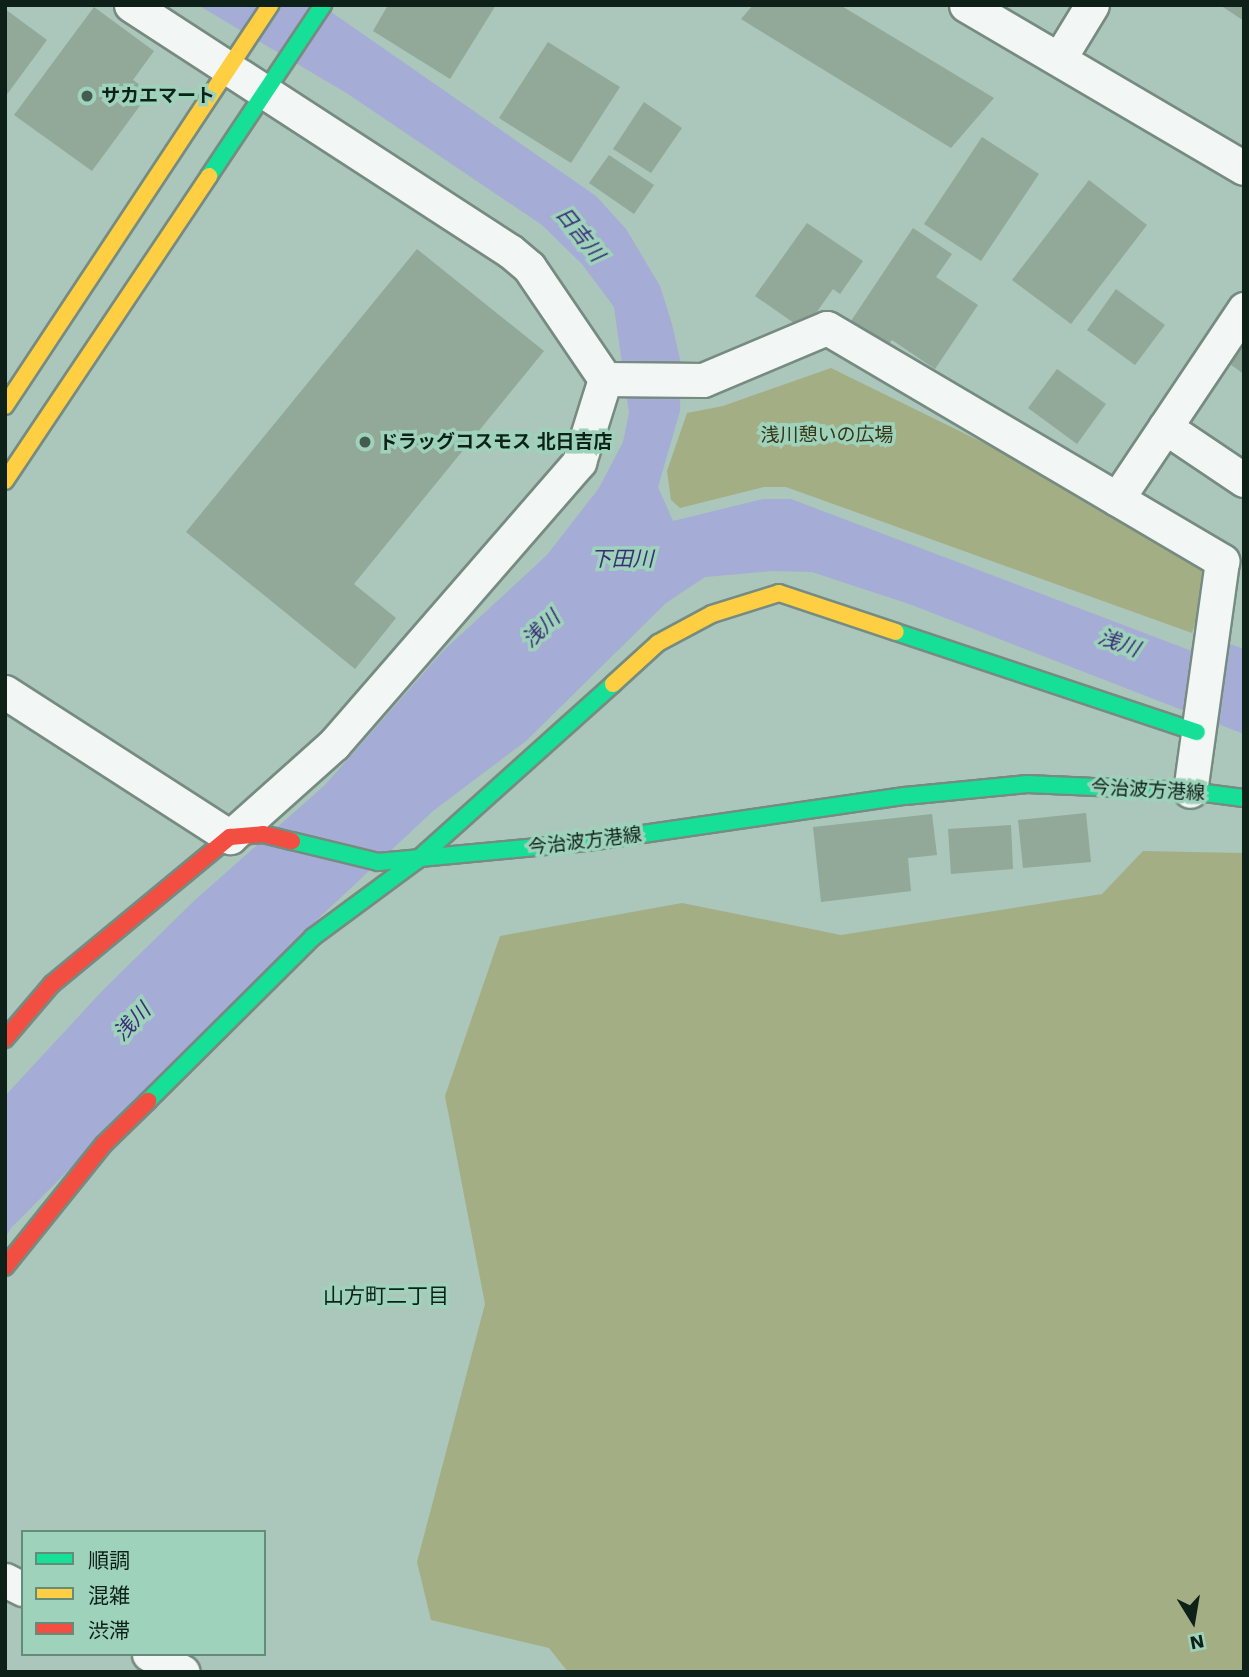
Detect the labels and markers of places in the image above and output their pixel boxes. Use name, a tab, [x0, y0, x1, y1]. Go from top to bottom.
place label: サカエマート	[101, 85, 215, 107]
marker: サカエマート	[79, 88, 95, 104]
place label: ドラッグコスモス 北日吉店	[379, 431, 612, 453]
marker: ドラッグコスモス 北日吉店	[357, 434, 373, 450]

